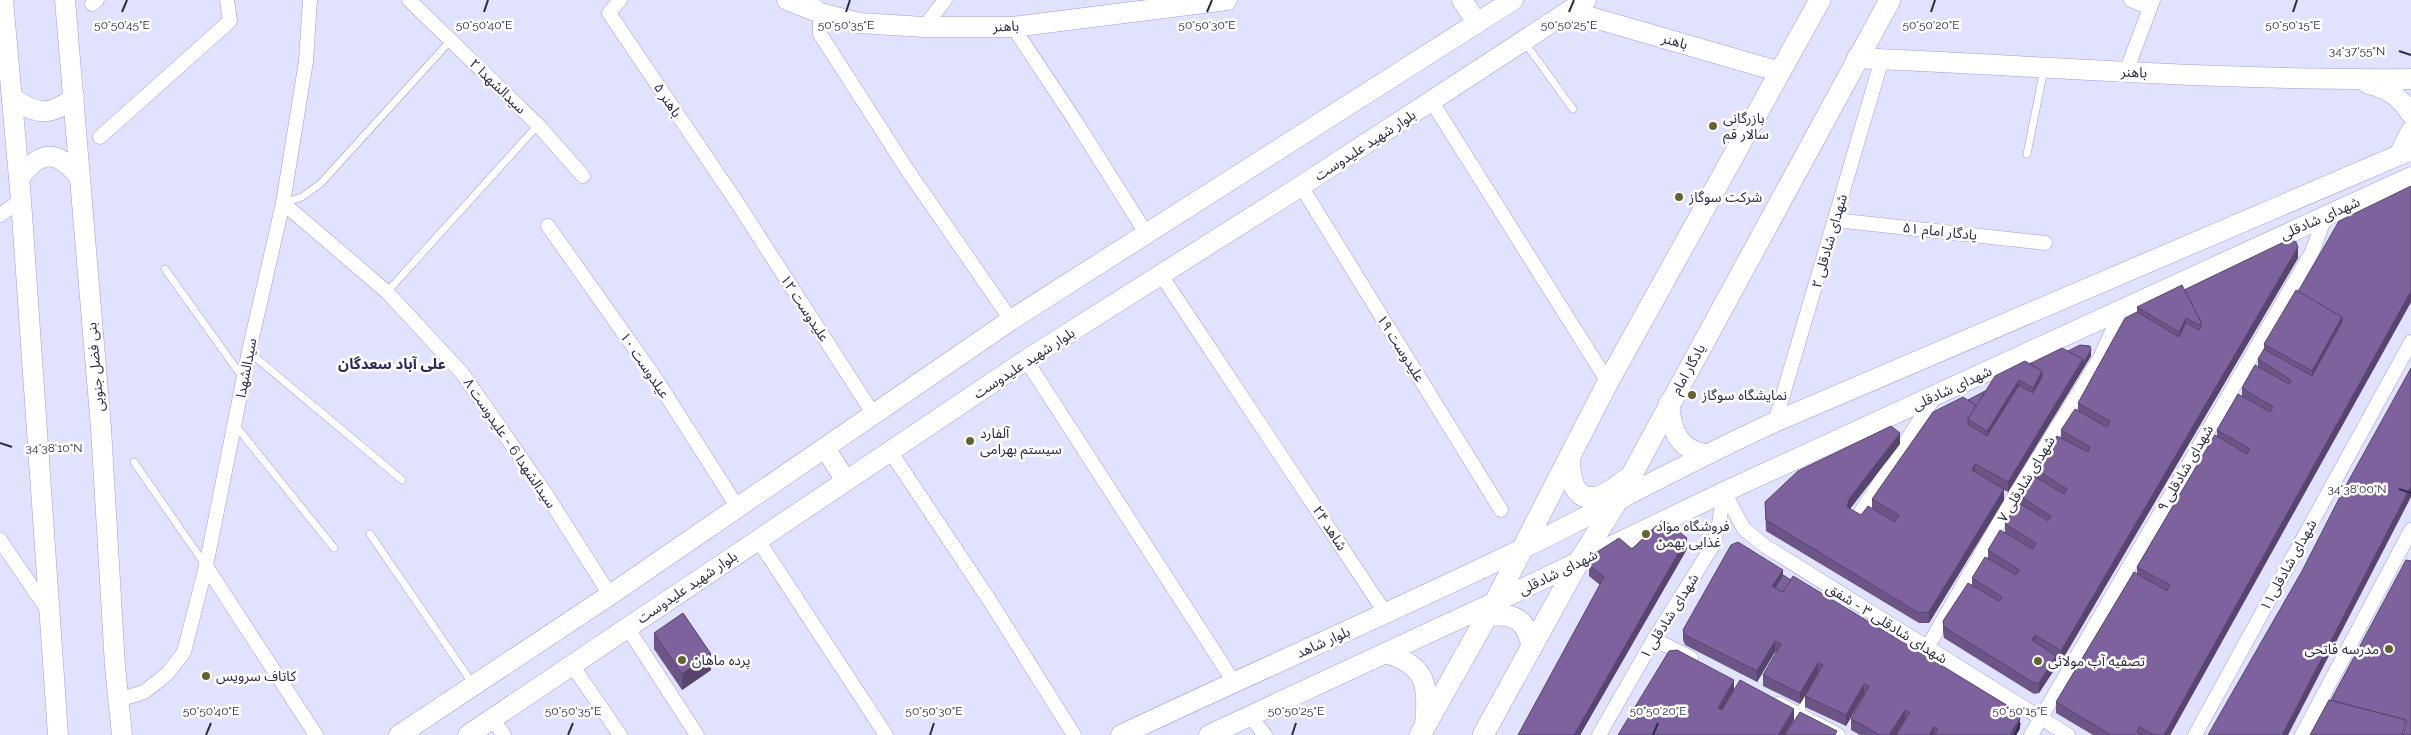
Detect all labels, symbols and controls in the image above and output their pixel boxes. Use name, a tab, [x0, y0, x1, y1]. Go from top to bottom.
text: 50°50'45"E	[94, 18, 150, 32]
text: 50°50'40"E	[456, 18, 512, 32]
text: 50°50'35"E	[818, 18, 874, 32]
street label: باهنر	[992, 18, 1020, 35]
text: 50°50'30"E	[1178, 18, 1236, 32]
text: 50°50'25"E	[1541, 18, 1597, 32]
text: 50°50'20"E	[1902, 18, 1960, 32]
text: 50°50'15"E	[2265, 18, 2321, 32]
street label: باهنر	[1659, 29, 1690, 53]
text: 34°37'55"N	[2329, 44, 2385, 58]
street label: سیدالشهدا ۲	[466, 55, 529, 117]
street label: باهنر	[2120, 64, 2148, 81]
street label: باهنر ۵	[650, 80, 685, 121]
street label: بلوار شهید علیدوست	[1311, 106, 1419, 185]
place label: بازرگانی سالار قم	[1723, 110, 1769, 145]
marker: بازرگانی سالار قم	[1707, 120, 1719, 132]
place label: شرکت سوگاز	[1688, 189, 1762, 206]
marker: شرکت سوگاز	[1673, 191, 1685, 203]
street label: شهدای شادقلی ۲	[1808, 192, 1851, 290]
street label: شهدای شادقلی	[2278, 193, 2363, 244]
street label: یادگار امام ۵۱	[1902, 219, 1978, 246]
street label: علیدوست ۱۲	[777, 272, 832, 345]
street label: علیدوست ۱۹	[1373, 312, 1428, 385]
street label: بنی فضل جنوبی	[83, 321, 108, 412]
street label: بلوار شهید علیدوست	[970, 324, 1078, 403]
street label: عیلدوست ۱۰	[616, 329, 673, 402]
street label: سیدالشهدا	[232, 337, 261, 399]
street label: یادگار امام	[1668, 341, 1711, 398]
district label: علی آباد سعدگان	[338, 355, 446, 373]
street label: شهدای شادقلی	[1910, 363, 1995, 414]
street label: سیدالشهدا 6 - علیدوست ۸	[460, 375, 560, 512]
place label: نمایشگاه سوگاز	[1701, 387, 1787, 404]
marker: نمایشگاه سوگاز	[1686, 389, 1698, 401]
street label: شهدای شادقلی ۹	[2154, 422, 2217, 515]
place label: آلفارد سیستم بهرامی	[980, 425, 1062, 460]
street label: شهدای شادقلی ۷	[1994, 433, 2059, 525]
marker: آلفارد سیستم بهرامی	[964, 435, 976, 447]
text: 34°38'10"N	[26, 441, 82, 455]
text: 34°38'00"N	[2327, 482, 2387, 496]
street label: شاهد ۲۴	[1310, 503, 1350, 553]
street label: شهدای شادقلی۱۱	[2256, 517, 2321, 614]
place label: فروشگاه مواد غذایی بهمن	[1656, 518, 1729, 551]
marker: فروشگاه مواد غذایی بهمن	[1640, 528, 1652, 540]
street label: شهدای شادقلی	[1516, 546, 1600, 599]
street label: بلوار شهید علیدوست	[634, 547, 741, 627]
street label: شهدای شادقلی ۱	[1636, 571, 1702, 662]
street label: شهدای شادقلی ۳ - شفق	[1823, 579, 1950, 668]
street label: بلوار شاهد	[1294, 623, 1353, 662]
place label: مدرسه فاتحی	[2304, 641, 2379, 658]
marker: مدرسه فاتحی	[2383, 643, 2395, 655]
place label: پرده ماهان	[692, 652, 750, 670]
place label: تصفیه آب مولائی	[2048, 653, 2145, 670]
marker: پرده ماهان	[676, 654, 688, 666]
marker: تصفیه آب مولائی	[2032, 655, 2044, 667]
place label: کاتاف سرویس	[216, 668, 296, 685]
marker: کاتاف سرویس	[200, 670, 212, 682]
text: 50°50'40"E	[183, 704, 239, 718]
text: 50°50'35"E	[545, 704, 601, 718]
text: 50°50'30"E	[905, 704, 963, 718]
text: 50°50'25"E	[1268, 704, 1324, 718]
text: 50°50'20"E	[1629, 704, 1687, 718]
text: 50°50'15"E	[1992, 704, 2048, 718]

